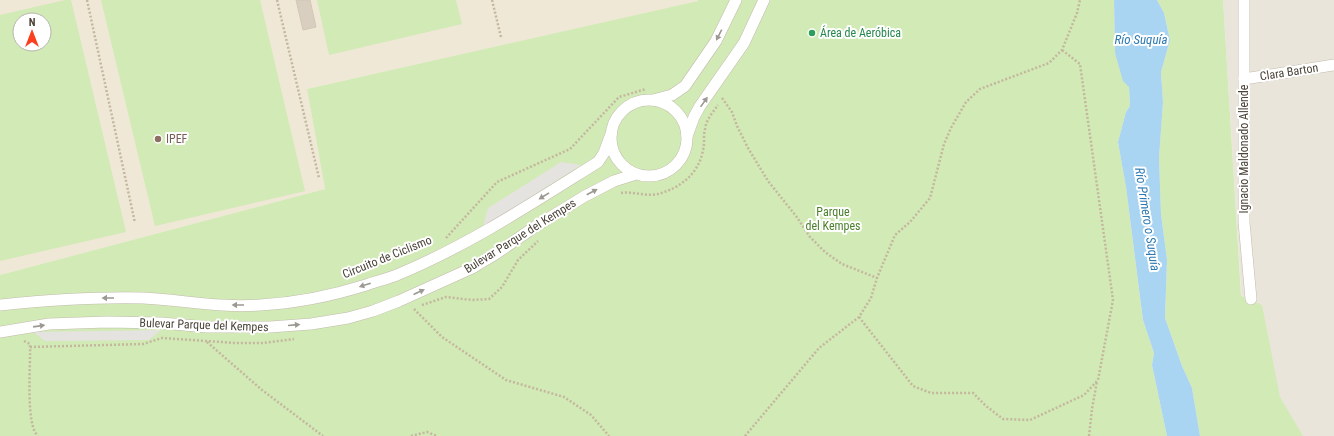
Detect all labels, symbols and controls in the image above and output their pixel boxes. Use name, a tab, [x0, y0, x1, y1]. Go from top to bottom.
north arrow	[12, 12, 52, 52]
text: N	[29, 16, 36, 29]
place label: Área de Aeróbica	[820, 25, 901, 40]
marker: Área de Aeróbica	[807, 28, 817, 38]
one-way arrow	[716, 29, 722, 41]
water label: Río Suquía	[1115, 32, 1168, 47]
street label: Clara Barton	[1259, 60, 1319, 84]
street label: Ignacio Maldonado Allende	[1237, 84, 1251, 213]
one-way arrow	[700, 96, 708, 107]
place label: IPEF	[166, 132, 188, 146]
marker: IPEF	[153, 134, 163, 144]
water label: Río Primero o Suquía	[1132, 166, 1163, 272]
one-way arrow	[586, 189, 598, 196]
one-way arrow	[539, 192, 549, 200]
street label: Bulevar Parque del Kempes	[462, 196, 578, 276]
park label: Parque del Kempes	[805, 205, 861, 233]
street label: Circuito de Ciclismo	[340, 233, 434, 281]
one-way arrow	[359, 282, 371, 288]
one-way arrow	[413, 289, 424, 295]
one-way arrow	[101, 295, 114, 301]
one-way arrow	[231, 302, 244, 308]
street label: Bulevar Parque del Kempes	[139, 316, 269, 334]
one-way arrow	[288, 322, 300, 329]
one-way arrow	[33, 323, 45, 329]

